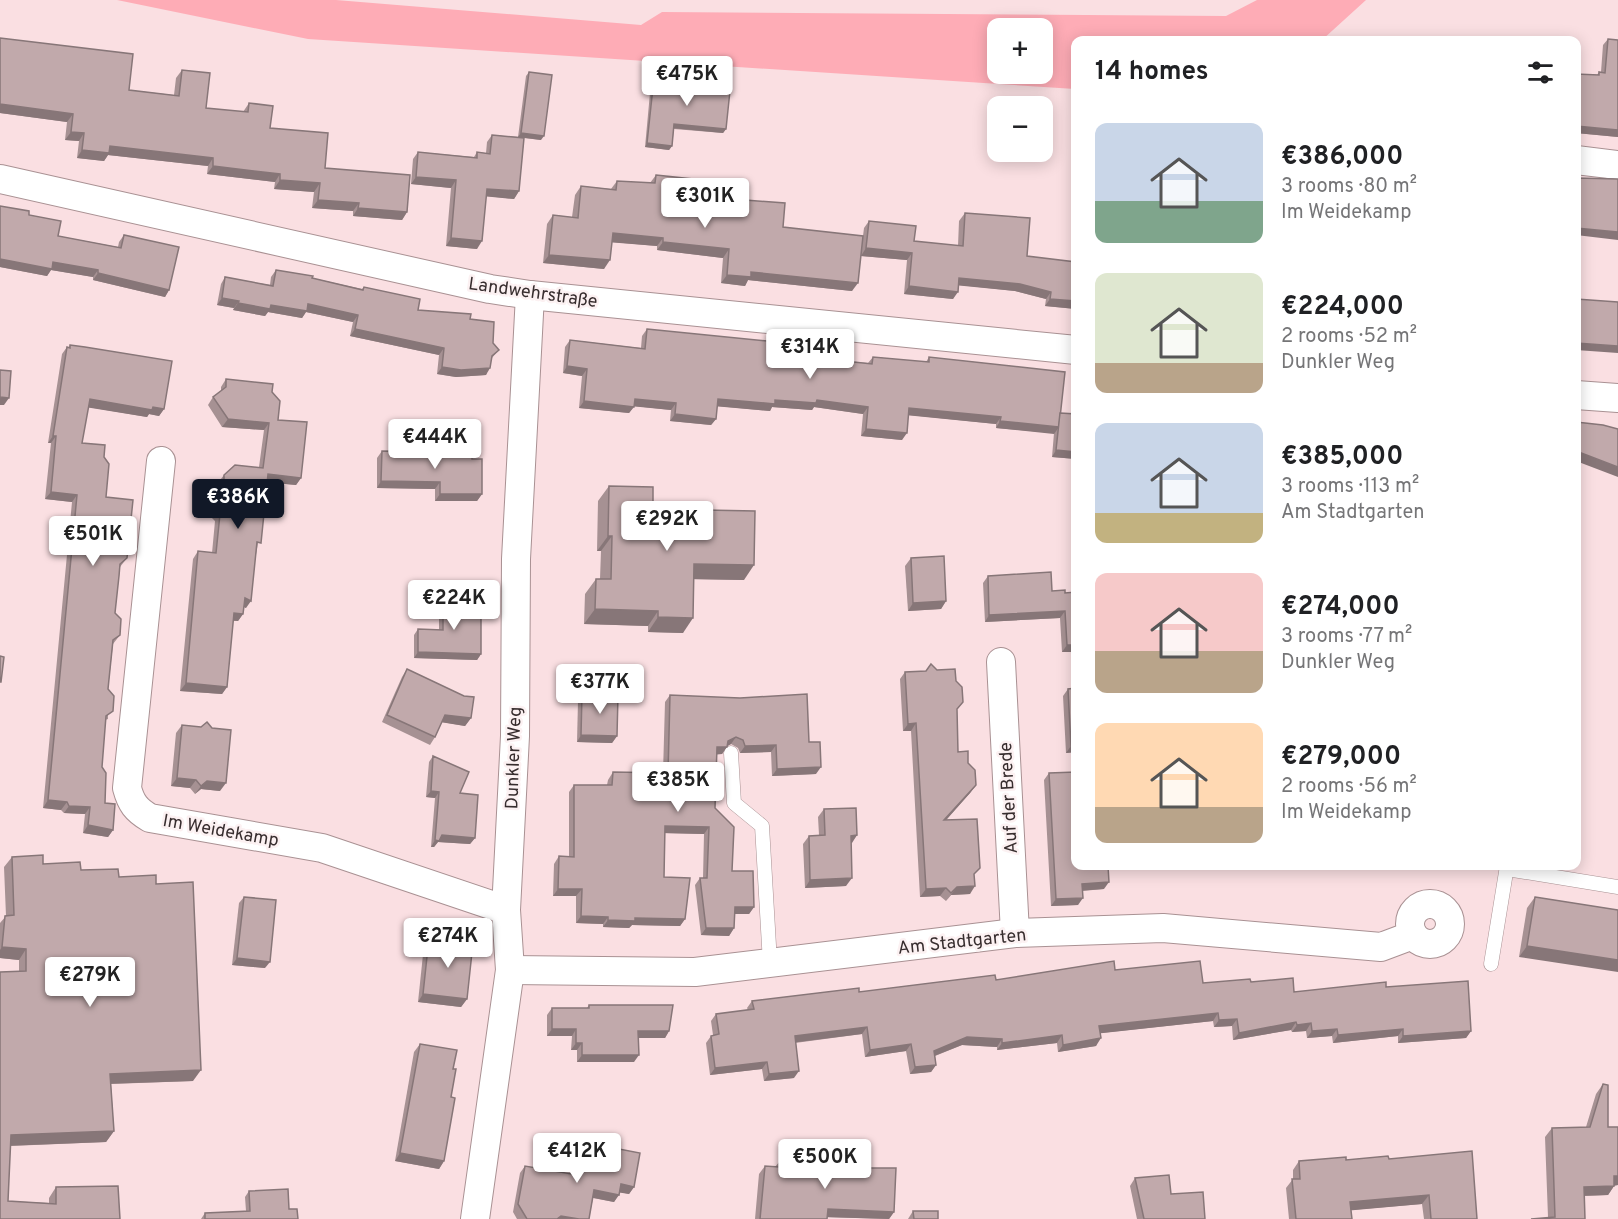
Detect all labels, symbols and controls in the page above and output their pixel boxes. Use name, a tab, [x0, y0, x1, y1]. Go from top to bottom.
map controls	[987, 18, 1053, 162]
button: +	[987, 18, 1053, 84]
pin: €475K	[645, 56, 729, 107]
text: 14 homes	[1095, 56, 1209, 89]
icon: filters	[1524, 56, 1557, 89]
text: €475K	[656, 62, 718, 88]
button: −	[987, 96, 1053, 162]
text: €386,000	[1281, 141, 1403, 174]
icon: home	[1143, 147, 1215, 219]
text: 3 rooms · 80 m²	[1281, 174, 1417, 200]
pin: €301K	[663, 178, 747, 229]
text: €301K	[675, 184, 735, 210]
text: Im Weidekamp	[1281, 200, 1412, 226]
street label: Landwehrstraße	[467, 273, 599, 314]
text: €224,000	[1281, 291, 1404, 324]
icon: home	[1143, 297, 1215, 369]
text: 2 rooms · 52 m²	[1281, 324, 1417, 350]
pin: €314K	[768, 329, 852, 380]
text: €314K	[780, 335, 840, 361]
text: Dunkler Weg	[1281, 350, 1395, 376]
pin: €444K	[393, 419, 477, 470]
text: €444K	[402, 425, 468, 451]
text: €385,000	[1281, 441, 1403, 474]
icon: home	[1143, 447, 1215, 519]
text: 3 rooms · 113 m²	[1281, 474, 1419, 500]
pin: €386K	[196, 479, 280, 530]
text: €386K	[206, 485, 270, 511]
text: Am Stadtgarten	[1281, 500, 1425, 526]
pin: €292K	[625, 501, 709, 552]
text: €292K	[635, 507, 699, 533]
pin: €501K	[51, 516, 135, 567]
text: €501K	[63, 522, 123, 548]
pin: €224K	[412, 580, 496, 631]
text: €224K	[422, 586, 486, 612]
text: €274,000	[1281, 591, 1400, 624]
icon: home	[1143, 597, 1215, 669]
text: 3 rooms · 77 m²	[1281, 624, 1412, 650]
text: Dunkler Weg	[1281, 650, 1395, 676]
pin: €377K	[558, 664, 642, 715]
text: €377K	[570, 670, 630, 696]
street label: Dunkler Weg	[501, 706, 528, 810]
street label: Auf der Brede	[995, 741, 1024, 854]
text: €279,000	[1281, 741, 1401, 774]
icon: home	[1143, 747, 1215, 819]
pin: €385K	[636, 762, 720, 813]
text: €385K	[646, 768, 710, 794]
text: 2 rooms · 56 m²	[1281, 774, 1417, 800]
text: Im Weidekamp	[1281, 800, 1412, 826]
street label: Im Weidekamp	[161, 810, 281, 853]
pin: €274K	[406, 918, 490, 969]
text: €274K	[418, 924, 478, 950]
street label: Am Stadtgarten	[897, 924, 1028, 961]
pin: €279K	[48, 957, 132, 1008]
text: €279K	[59, 963, 121, 989]
pin: €412K	[535, 1133, 619, 1184]
text: €412K	[547, 1139, 607, 1165]
pin: €500K	[783, 1139, 867, 1190]
text: €500K	[792, 1145, 858, 1171]

